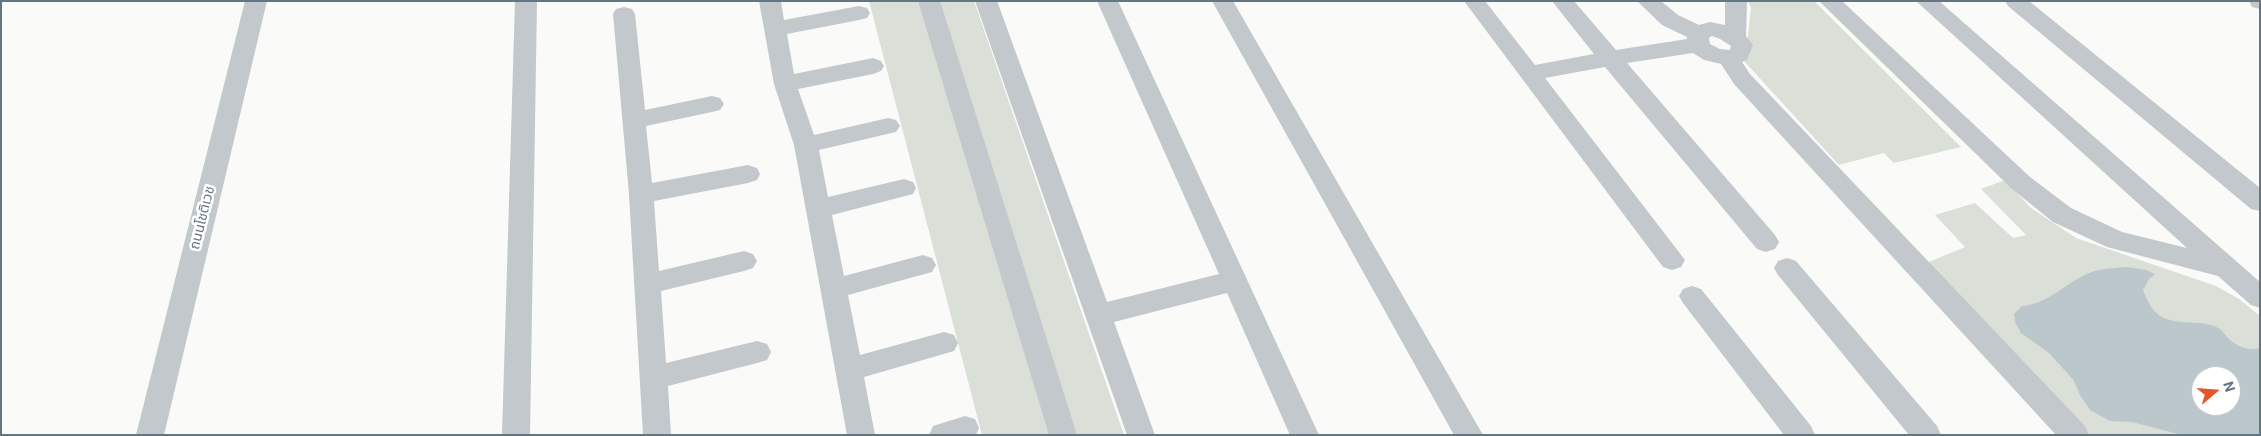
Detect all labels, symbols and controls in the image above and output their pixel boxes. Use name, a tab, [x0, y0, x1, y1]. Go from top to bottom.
street label: ถนนโชติเวช	[187, 184, 219, 252]
north arrow	[2191, 366, 2241, 416]
text: N	[2220, 379, 2238, 394]

